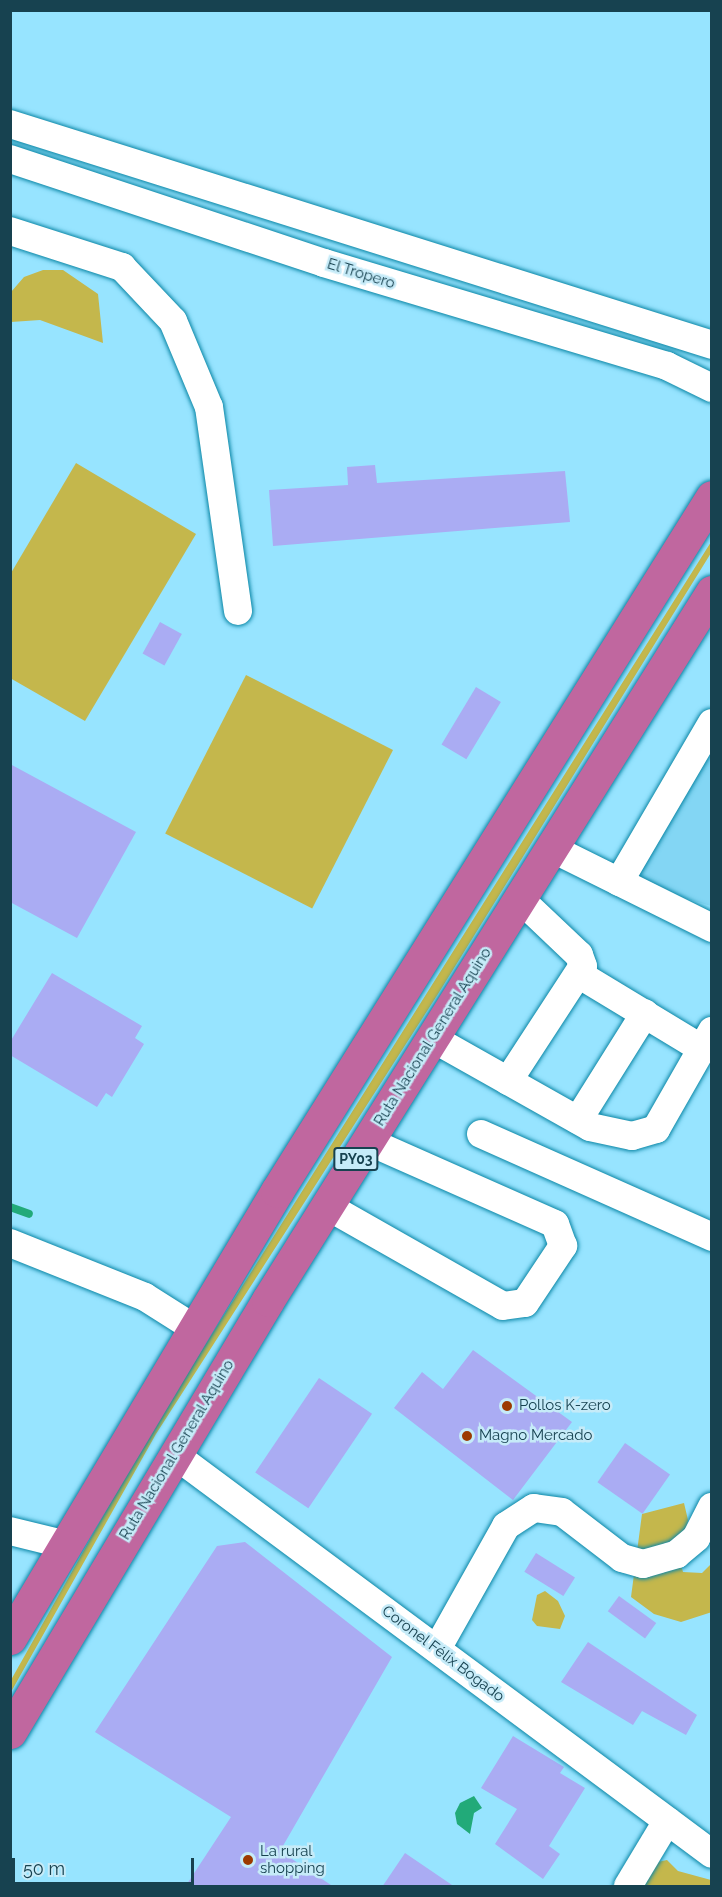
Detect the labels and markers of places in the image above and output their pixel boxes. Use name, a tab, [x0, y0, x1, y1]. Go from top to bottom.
place label: Pollos K-zero	[519, 1397, 611, 1415]
marker: Pollos K-zero	[500, 1399, 514, 1413]
place label: Magno Mercado	[479, 1427, 593, 1445]
marker: Magno Mercado	[460, 1429, 474, 1443]
place label: La rural shopping	[260, 1842, 325, 1877]
marker: La rural shopping	[241, 1853, 255, 1867]

